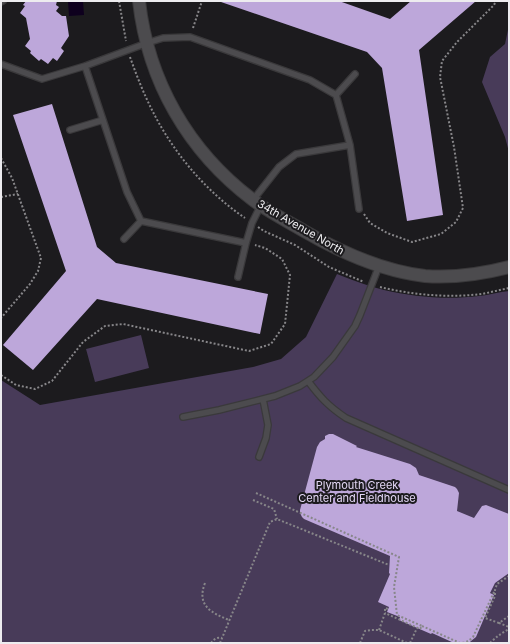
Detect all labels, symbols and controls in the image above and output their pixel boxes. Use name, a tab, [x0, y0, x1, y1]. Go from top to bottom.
street label: 34th Avenue North	[255, 196, 347, 258]
park label: Plymouth Creek Center and Fieldhouse	[298, 478, 416, 505]

